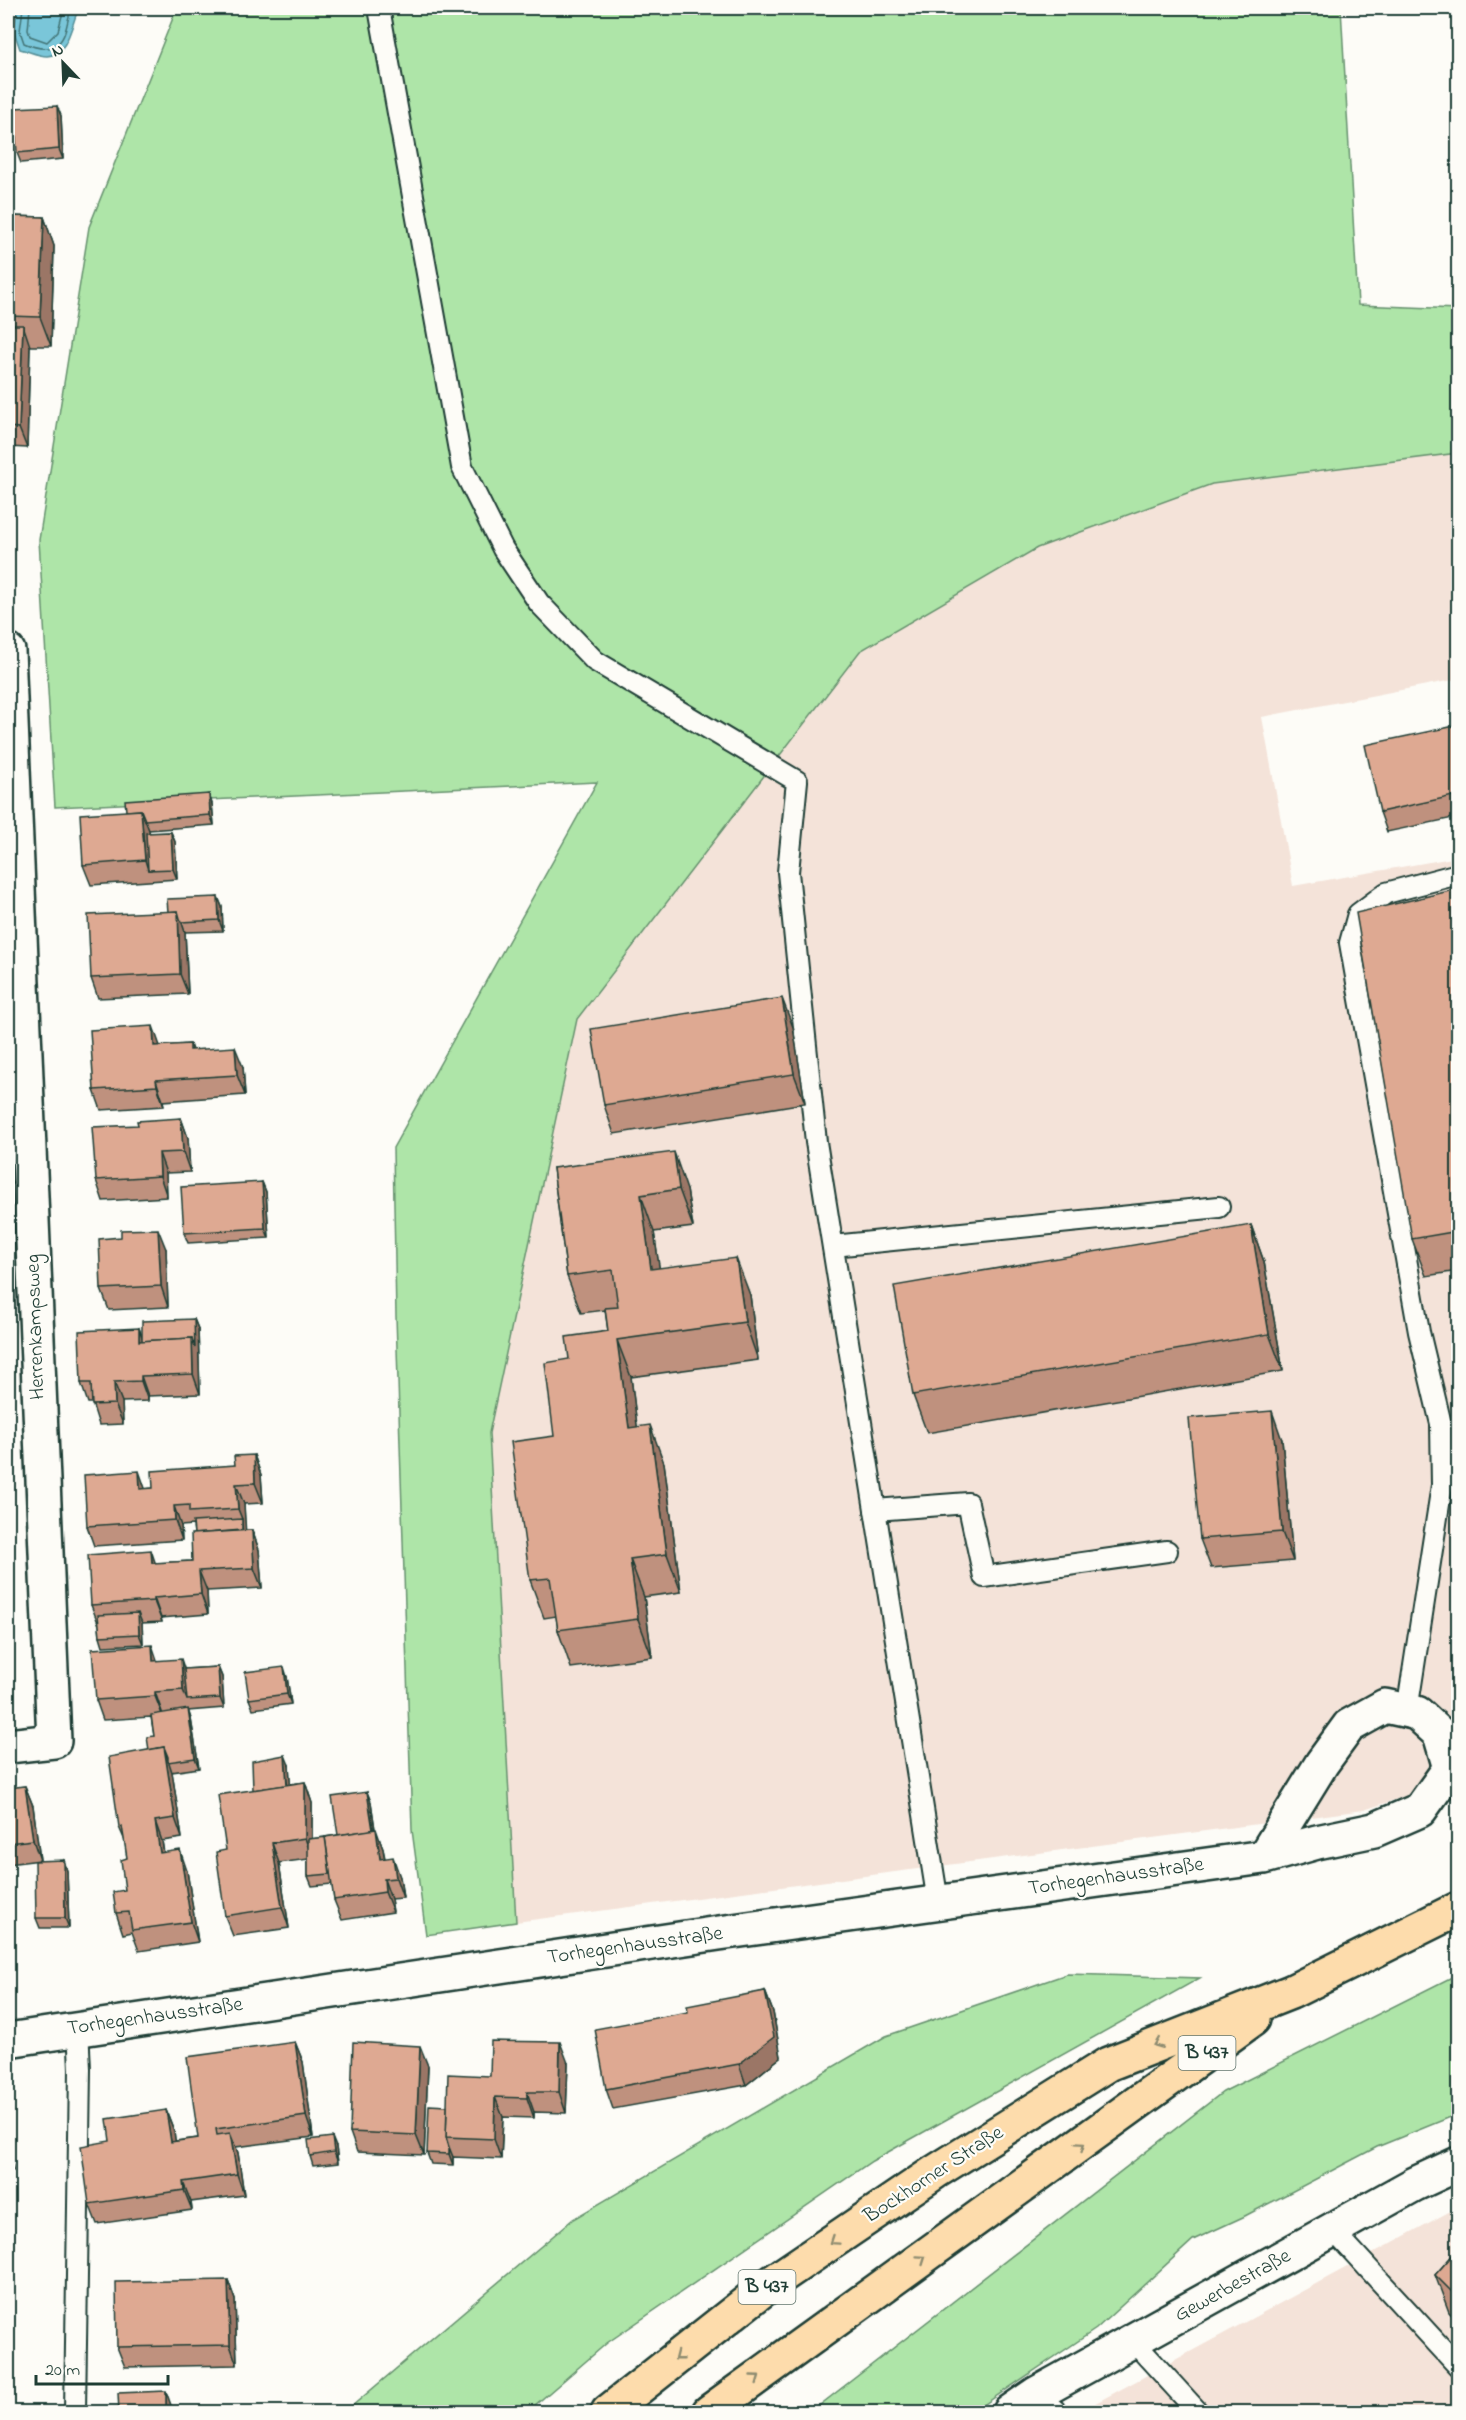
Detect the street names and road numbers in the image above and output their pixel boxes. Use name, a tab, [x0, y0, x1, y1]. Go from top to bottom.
street label: Herrenkampsweg	[18, 1253, 56, 1400]
street label: Torhegenhausstraße	[1026, 1850, 1207, 1906]
street label: Torhegenhausstraße	[545, 1919, 726, 1975]
street label: Torhegenhausstraße	[65, 1990, 246, 2046]
road number: B 437	[1178, 2036, 1236, 2070]
street label: Bockhorner Straße	[857, 2118, 1010, 2232]
street label: Gewerbestraße	[1169, 2241, 1297, 2330]
road number: B 437	[738, 2270, 795, 2304]

